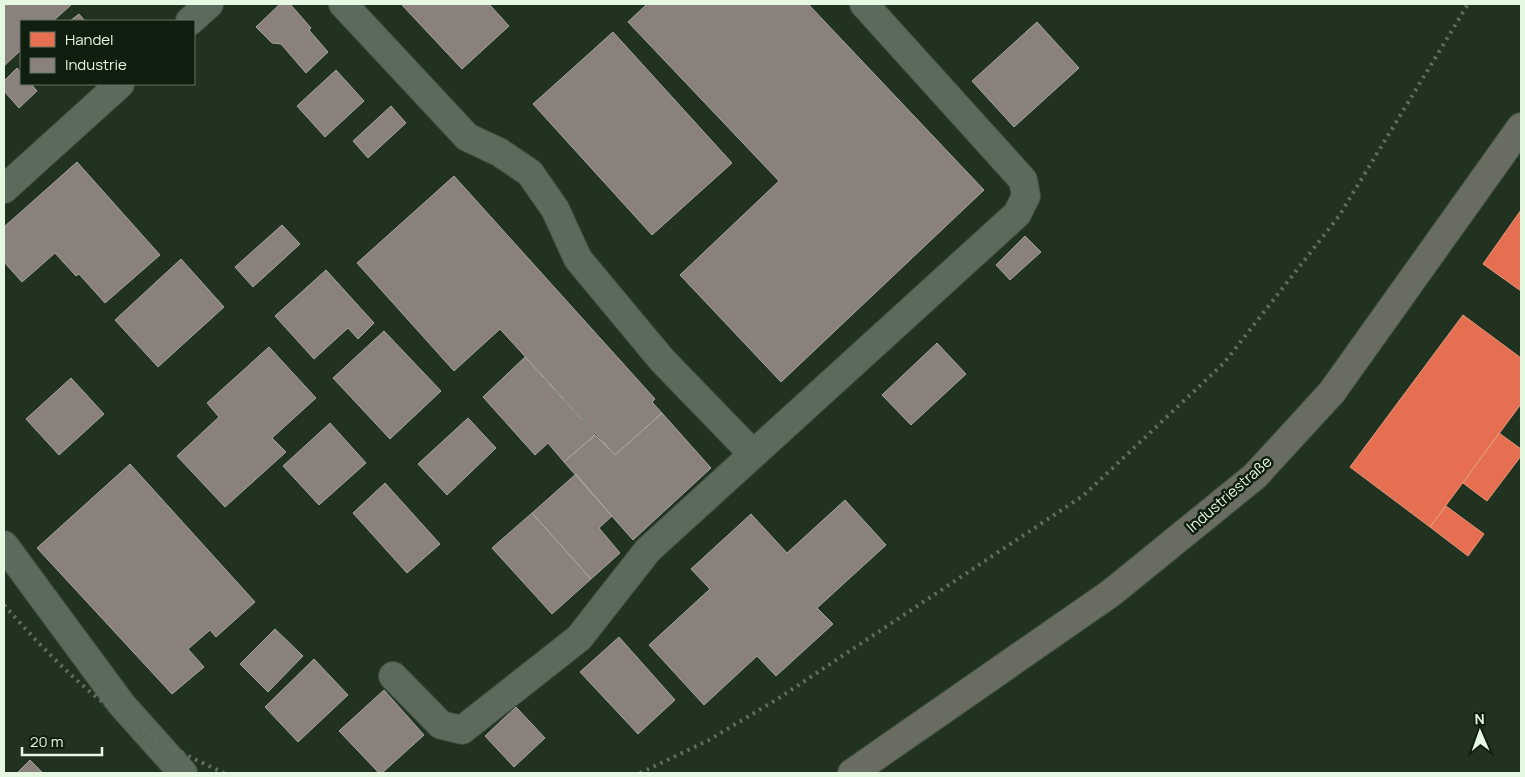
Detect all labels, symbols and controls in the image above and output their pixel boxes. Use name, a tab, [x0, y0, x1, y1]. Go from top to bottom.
legend	[20, 20, 195, 85]
text: Handel	[65, 29, 114, 50]
text: Industrie	[65, 54, 127, 75]
street label: Industriestraße	[1182, 451, 1276, 537]
north arrow	[1455, 707, 1505, 757]
text: N	[1474, 709, 1485, 728]
scale bar	[22, 724, 102, 756]
text: 20 m	[30, 731, 63, 752]

